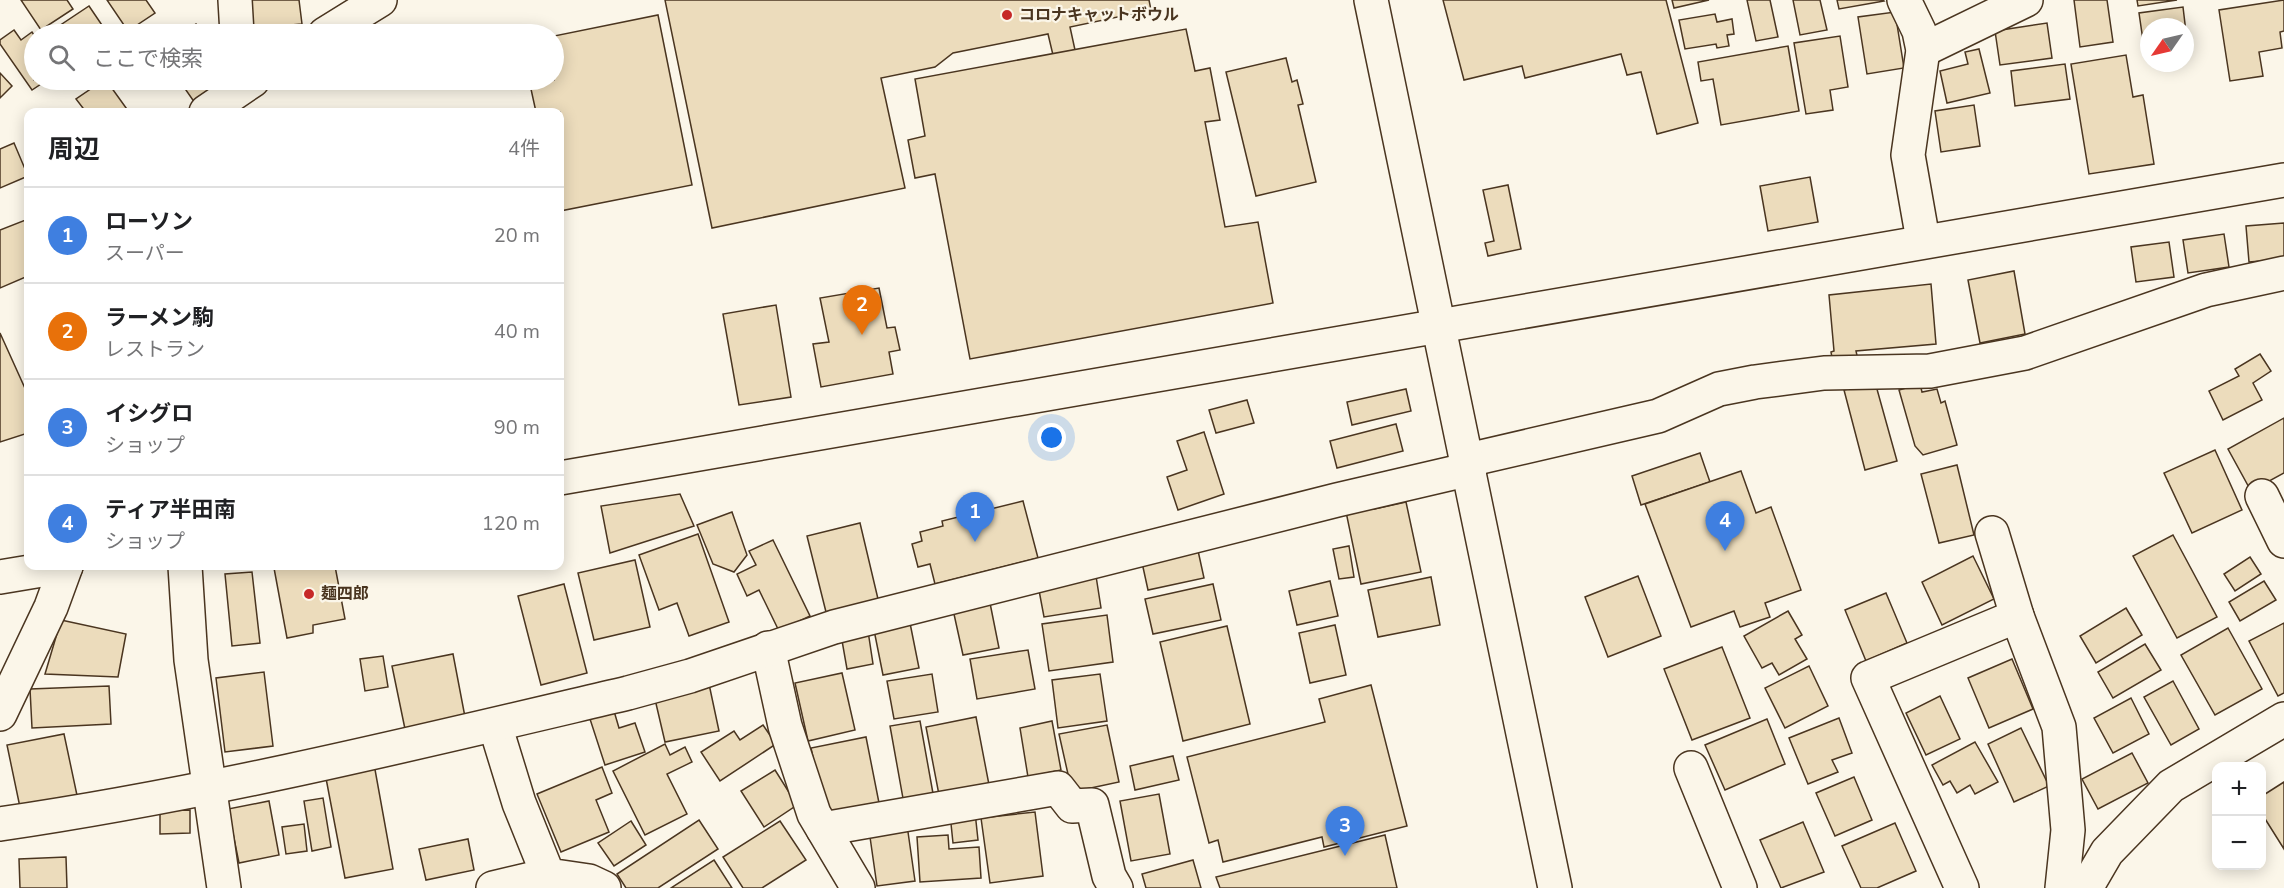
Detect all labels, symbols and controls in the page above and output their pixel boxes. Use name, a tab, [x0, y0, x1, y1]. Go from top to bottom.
place label: コロナキャットボウル	[1019, 4, 1179, 26]
marker: コロナキャットボウル	[1000, 8, 1014, 22]
north arrow	[2140, 18, 2194, 72]
search box	[24, 24, 564, 90]
icon: search	[45, 41, 78, 74]
text: ここで検索	[93, 44, 203, 74]
text: 周辺	[48, 132, 100, 167]
text: 4件	[508, 135, 540, 162]
text: ローソン	[105, 207, 193, 237]
text: 1	[62, 222, 74, 249]
text: 20 m	[494, 222, 540, 249]
text: スーパー	[105, 240, 185, 267]
pin: 2	[842, 286, 882, 335]
text: ラーメン駒	[105, 303, 214, 333]
text: 2	[62, 318, 74, 345]
text: 40 m	[494, 318, 540, 345]
text: レストラン	[105, 336, 205, 363]
text: イシグロ	[105, 399, 193, 429]
text: 3	[62, 414, 74, 441]
text: 90 m	[494, 414, 540, 441]
your location	[1037, 423, 1066, 452]
text: ショップ	[105, 432, 185, 459]
pin: 1	[956, 492, 994, 542]
text: ティア半田南	[105, 495, 236, 525]
pin: 4	[1706, 502, 1744, 551]
text: 4	[62, 510, 74, 537]
text: 120 m	[482, 510, 540, 537]
text: ショップ	[105, 528, 185, 555]
place label: 麺四郎	[321, 583, 369, 605]
marker: 麺四郎	[302, 587, 316, 601]
map controls	[2212, 762, 2266, 870]
button: +	[2212, 762, 2266, 816]
pin: 3	[1326, 806, 1364, 856]
button: −	[2212, 816, 2266, 870]

